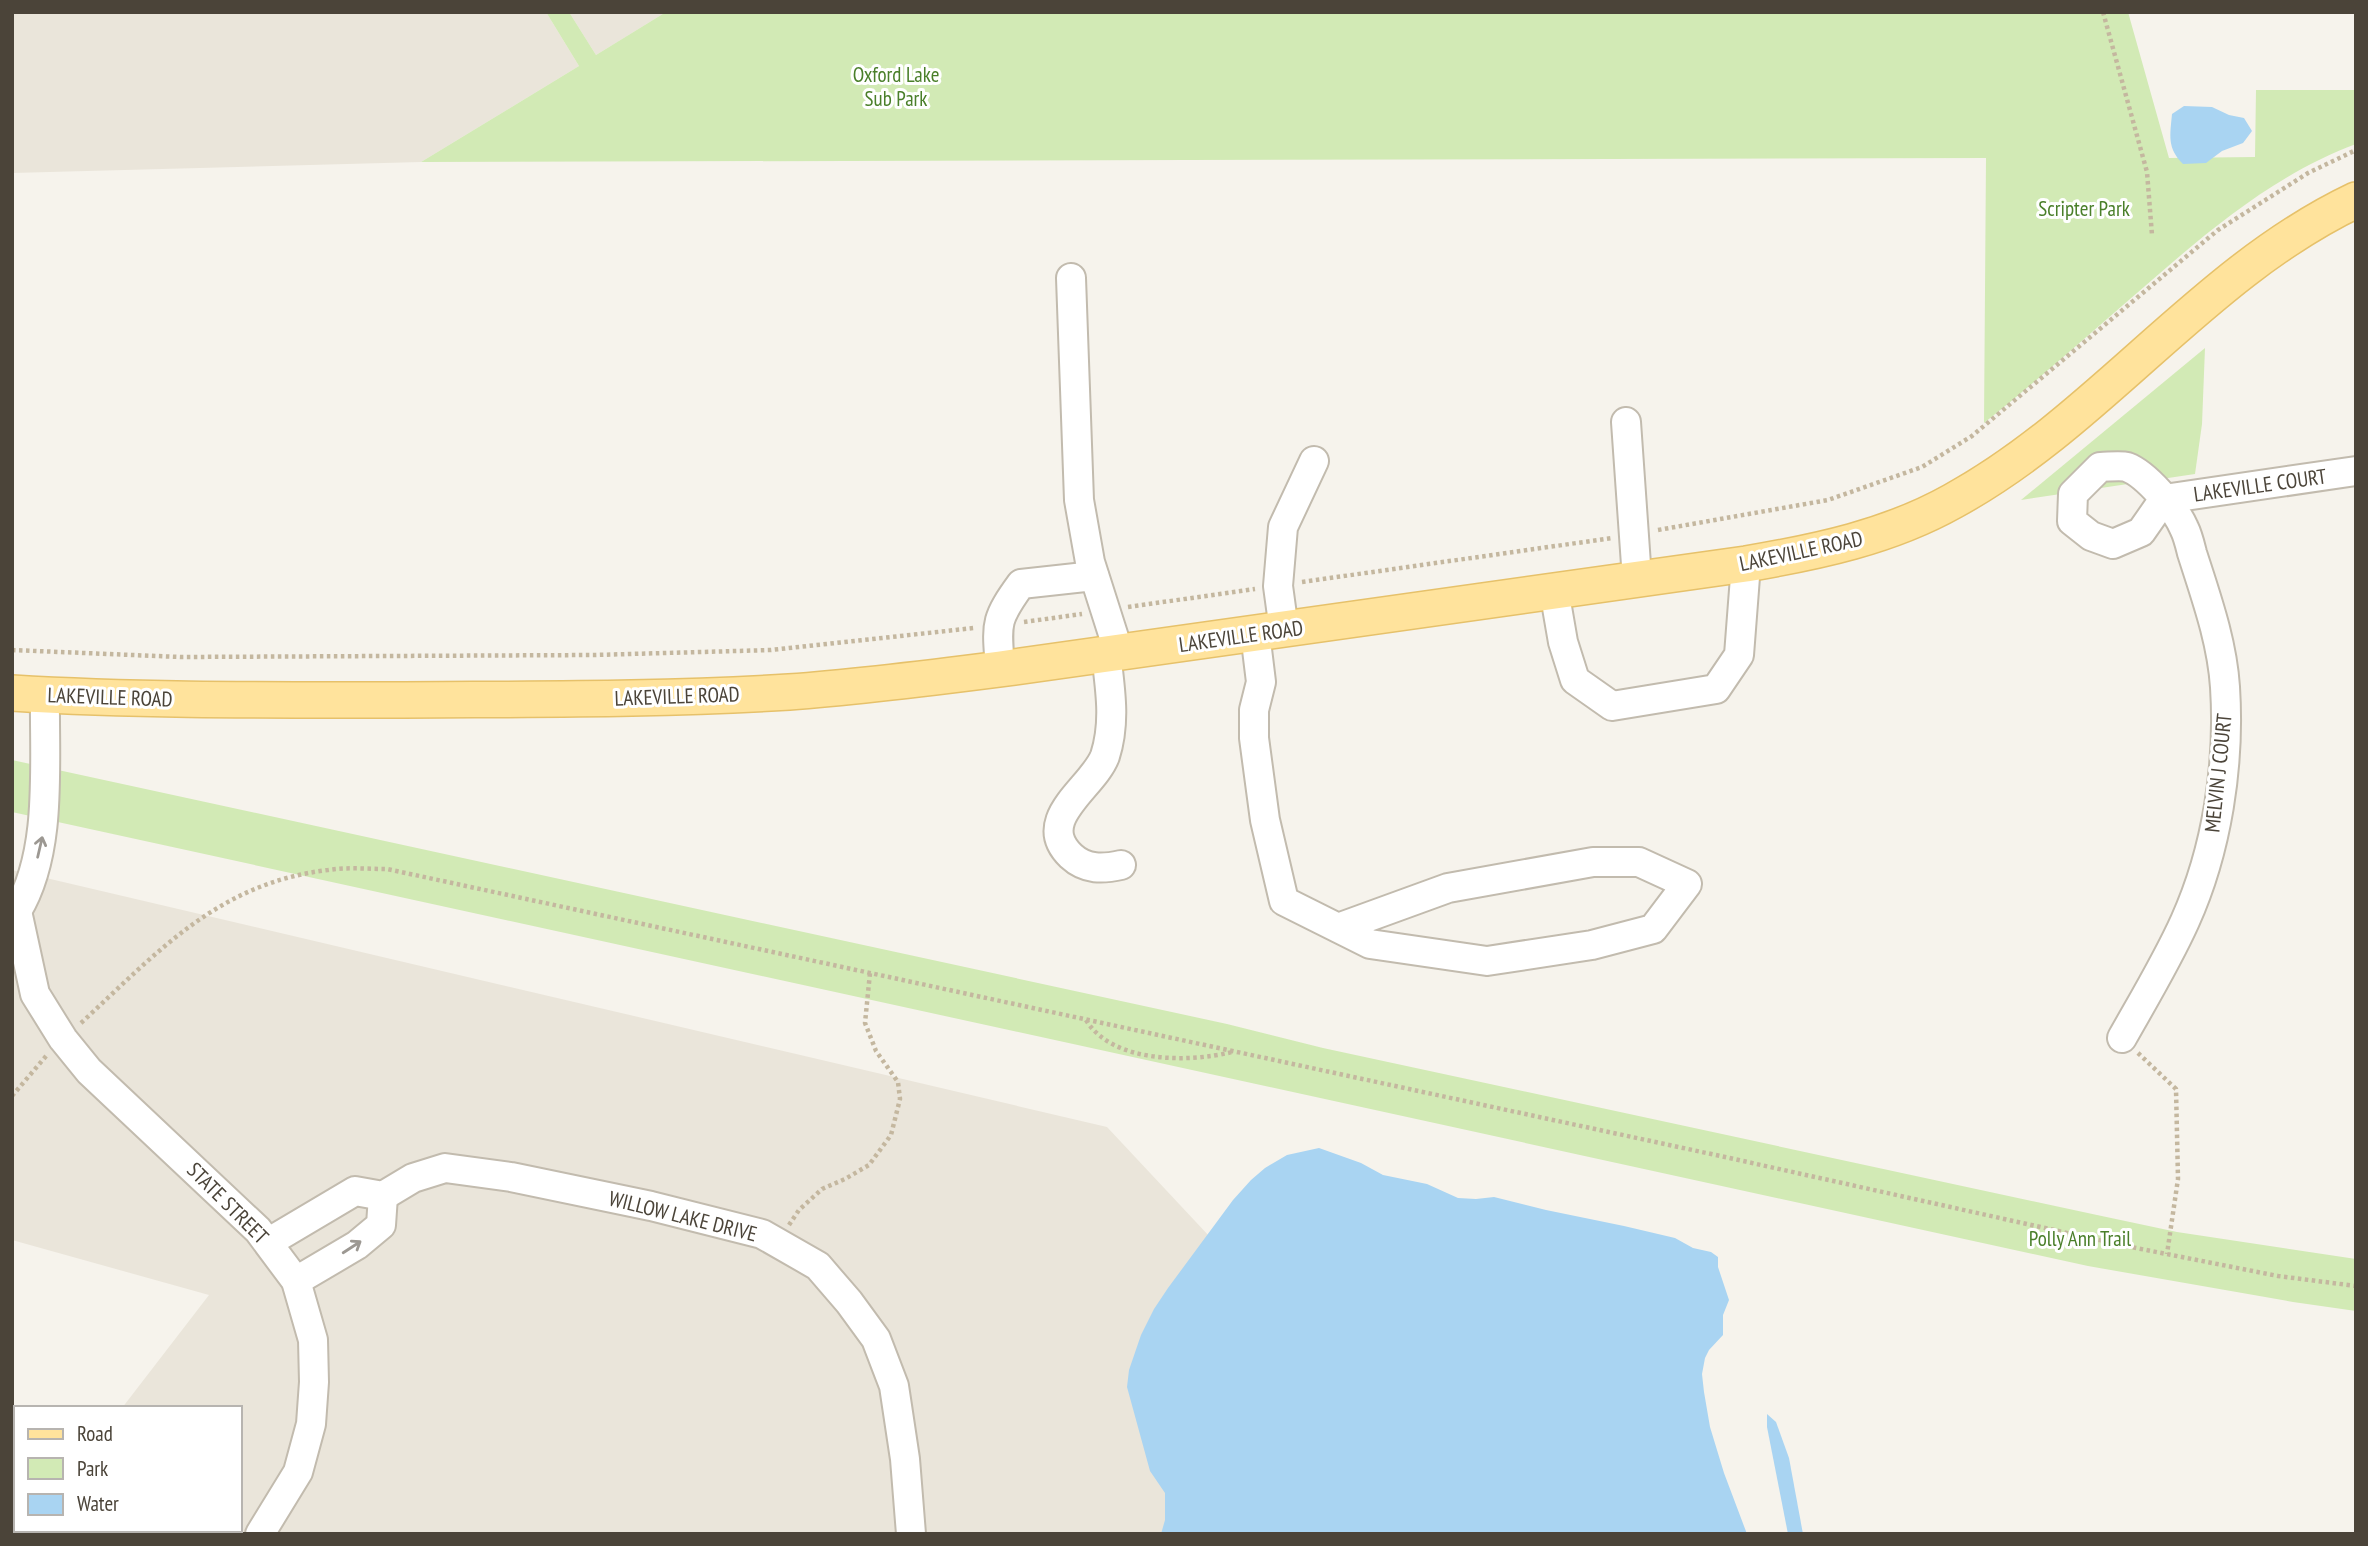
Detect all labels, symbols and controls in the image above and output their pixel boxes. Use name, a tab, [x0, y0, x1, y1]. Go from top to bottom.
park label: Oxford Lake Sub Park	[853, 61, 939, 112]
park label: Scripter Park	[2038, 195, 2130, 222]
street label: LAKEVILLE COURT	[2192, 462, 2329, 508]
street label: LAKEVILLE ROAD	[1737, 525, 1865, 577]
street label: LAKEVILLE ROAD	[1177, 614, 1305, 658]
street label: LAKEVILLE ROAD	[614, 680, 740, 712]
street label: LAKEVILLE ROAD	[47, 681, 173, 713]
street label: MELVIN J COURT	[2198, 712, 2238, 834]
one-way arrow	[34, 836, 47, 859]
street label: STATE STREET	[181, 1156, 275, 1250]
street label: WILLOW LAKE DRIVE	[606, 1185, 760, 1247]
park label: Polly Ann Trail	[2029, 1225, 2131, 1252]
one-way arrow	[342, 1240, 362, 1254]
legend	[14, 1406, 242, 1532]
text: Road	[77, 1420, 113, 1447]
text: Park	[77, 1455, 108, 1482]
text: Water	[77, 1490, 119, 1517]

